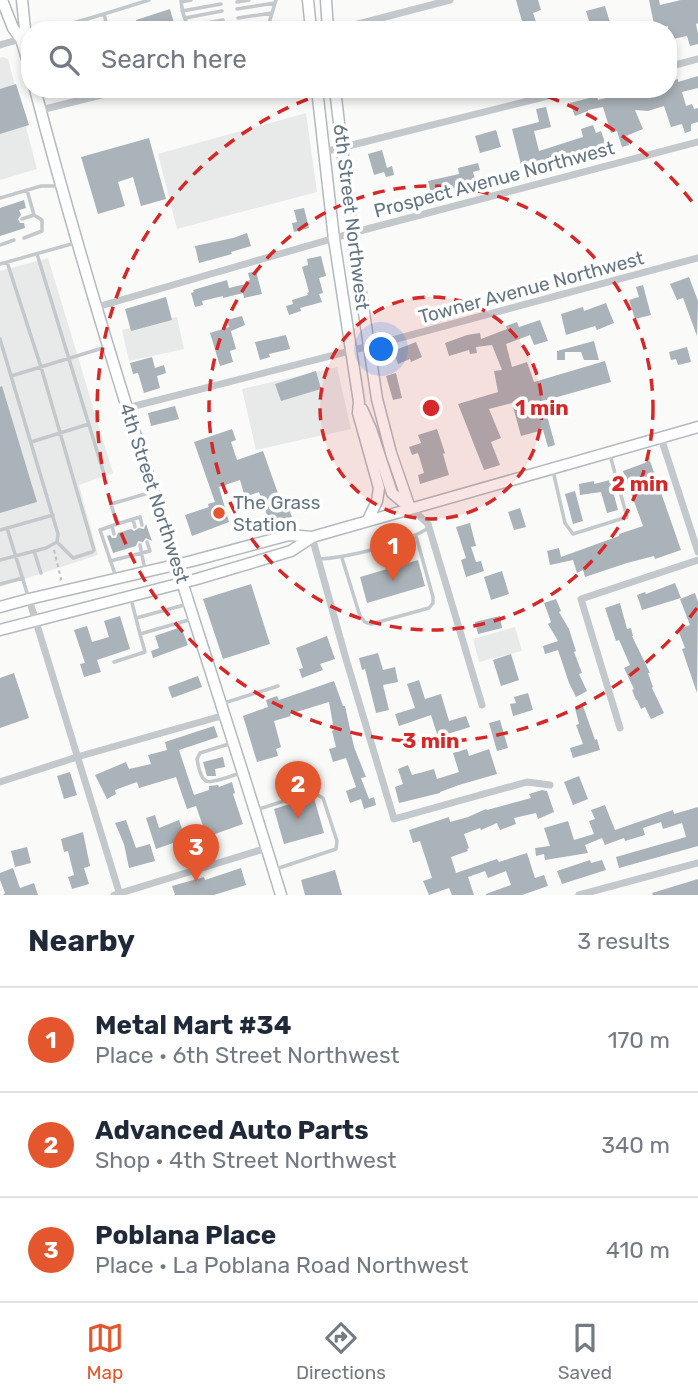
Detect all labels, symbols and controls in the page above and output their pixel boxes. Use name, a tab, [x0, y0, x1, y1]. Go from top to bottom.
search box	[21, 21, 677, 98]
icon: search	[45, 41, 83, 79]
text: Search here	[101, 44, 247, 75]
street label: 6th Street Northwest	[329, 123, 374, 312]
street label: Prospect Avenue Northwest	[371, 136, 617, 223]
street label: Towner Avenue Northwest	[416, 246, 647, 329]
your location	[364, 332, 398, 366]
text: 1 min	[515, 395, 569, 420]
centre of rings	[419, 396, 443, 420]
street label: 4th Street Northwest	[115, 400, 195, 587]
text: 2 min	[612, 471, 668, 496]
place label: The Grass Station	[233, 491, 320, 536]
marker: The Grass Station	[211, 505, 227, 521]
pin: 1	[370, 523, 416, 581]
text: 3 min	[402, 728, 460, 753]
pin: 2	[275, 761, 321, 819]
pin: 3	[173, 824, 219, 882]
text: Nearby	[28, 923, 135, 959]
text: 3 results	[577, 927, 670, 955]
text: Metal Mart #34	[95, 1010, 291, 1041]
text: 1	[45, 1026, 57, 1054]
text: 170 m	[608, 1026, 670, 1054]
text: Place · 6th Street Northwest	[95, 1041, 400, 1069]
text: Advanced Auto Parts	[95, 1115, 369, 1146]
text: 2	[44, 1131, 58, 1159]
text: 340 m	[601, 1131, 670, 1159]
text: Shop · 4th Street Northwest	[95, 1146, 397, 1174]
text: Poblana Place	[95, 1220, 276, 1251]
text: 3	[43, 1236, 59, 1264]
text: 410 m	[606, 1236, 670, 1264]
text: Place · La Poblana Road Northwest	[95, 1251, 468, 1279]
tab: Map	[86, 1319, 124, 1384]
tab: Directions	[296, 1319, 386, 1384]
tab: Saved	[558, 1319, 612, 1384]

